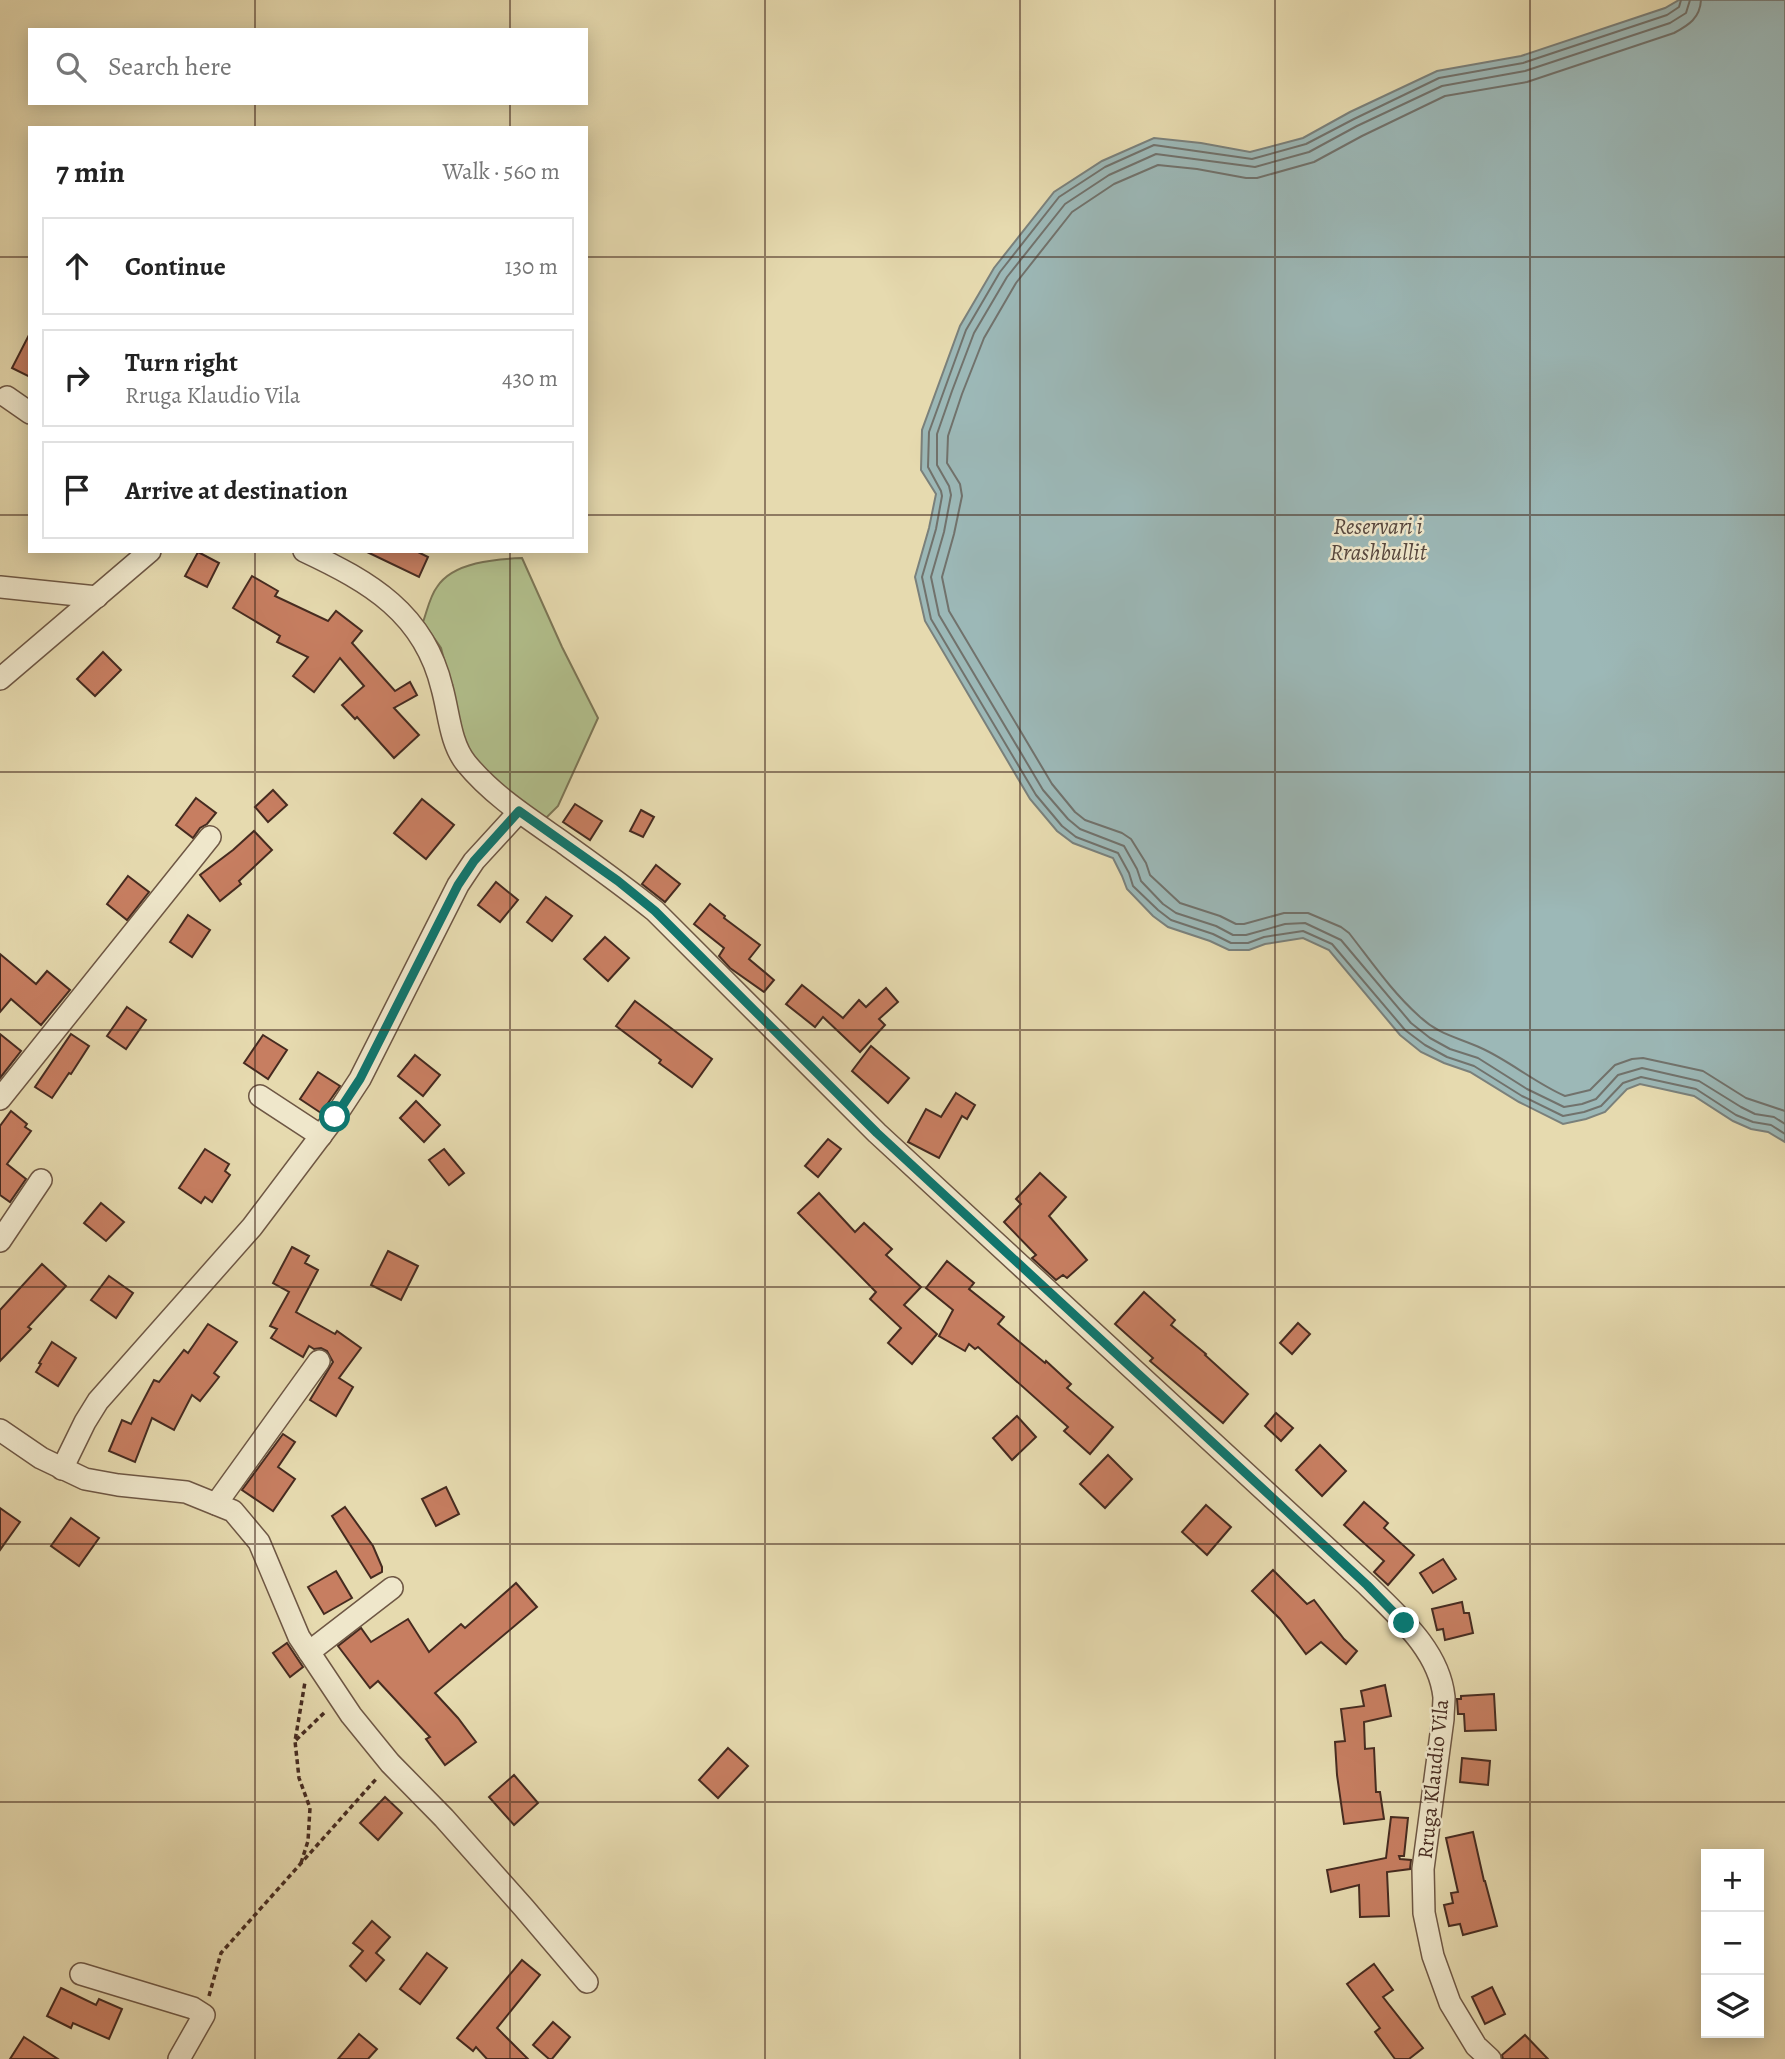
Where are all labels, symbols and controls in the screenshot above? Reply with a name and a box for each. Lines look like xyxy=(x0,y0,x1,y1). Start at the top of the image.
search box xyxy=(28,28,588,105)
icon: search xyxy=(52,48,90,86)
text: Search here xyxy=(108,49,232,84)
text: 7 min xyxy=(56,152,125,192)
text: Walk · 560 m xyxy=(443,156,560,187)
icon: ahead xyxy=(58,247,96,285)
text: Continue xyxy=(125,249,226,284)
text: 130 m xyxy=(505,251,558,282)
text: Turn right xyxy=(125,345,238,380)
icon: right xyxy=(58,359,96,397)
text: 430 m xyxy=(502,363,558,394)
text: Rruga Klaudio Vila xyxy=(125,380,301,411)
icon: arrive xyxy=(58,471,96,509)
text: Arrive at destination xyxy=(125,473,348,508)
water label: Reservari i Rrashbullit xyxy=(1330,511,1428,568)
route start xyxy=(319,1101,350,1132)
route end xyxy=(1388,1607,1419,1638)
street label: Rruga Klaudio Vila xyxy=(1411,1698,1455,1860)
map controls xyxy=(1701,1849,1764,2038)
button: + xyxy=(1701,1849,1764,1912)
button: − xyxy=(1701,1912,1764,1975)
button: layers xyxy=(1701,1975,1764,2038)

